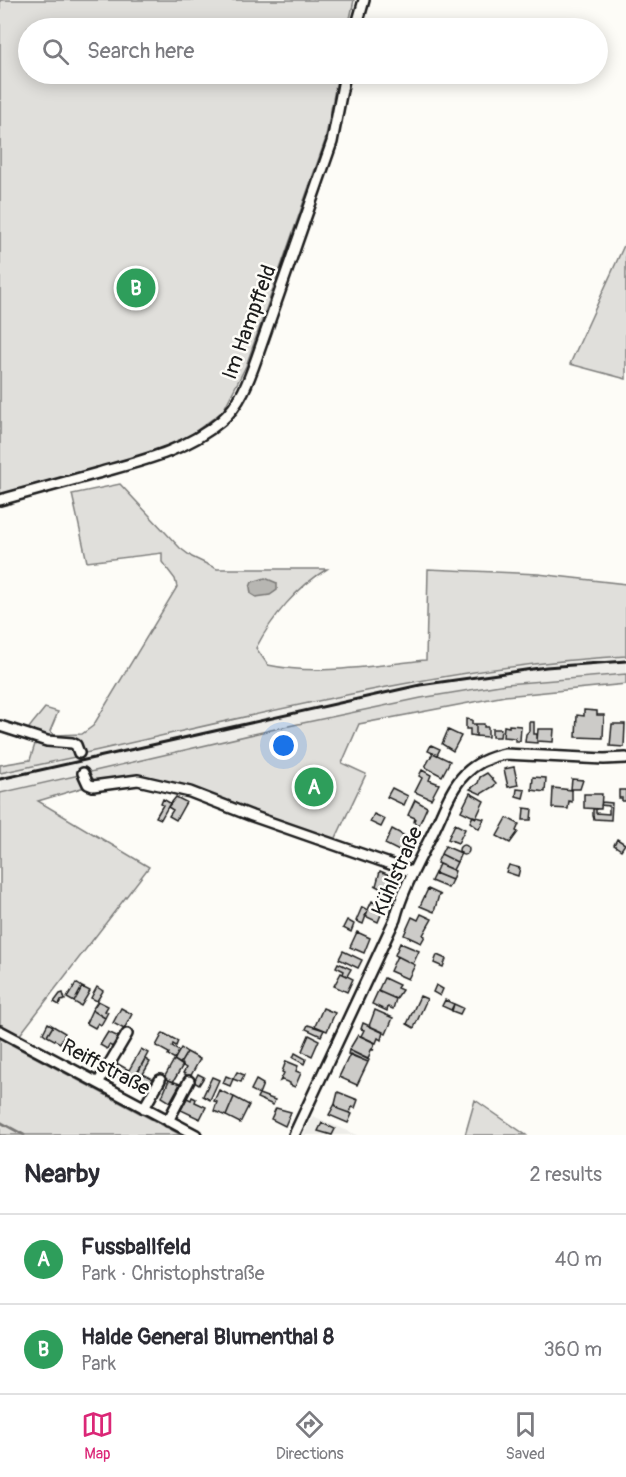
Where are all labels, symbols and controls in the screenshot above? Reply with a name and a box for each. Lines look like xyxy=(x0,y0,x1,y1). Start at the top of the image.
search box xyxy=(18,18,608,84)
icon: search xyxy=(39,35,72,68)
text: Search here xyxy=(87,37,194,65)
street label: Im Hampffeld xyxy=(216,261,283,383)
pin: B xyxy=(116,266,156,310)
your location xyxy=(269,731,298,760)
pin: A xyxy=(294,764,334,810)
street label: Kühlstraße xyxy=(366,822,429,920)
street label: Reiffstraße xyxy=(57,1033,155,1102)
text: Nearby xyxy=(24,1158,100,1190)
text: 2 results xyxy=(530,1162,602,1187)
text: Fussballfeld xyxy=(81,1233,191,1261)
text: A xyxy=(37,1247,50,1272)
text: 40 m xyxy=(555,1247,602,1272)
text: Park · Christophstraße xyxy=(81,1261,265,1286)
text: Halde General Blumenthal 8 xyxy=(81,1323,334,1351)
text: B xyxy=(38,1337,49,1362)
text: 360 m xyxy=(543,1337,602,1362)
text: Park xyxy=(81,1351,116,1376)
tab: Map xyxy=(81,1408,114,1464)
tab: Directions xyxy=(276,1408,344,1464)
tab: Saved xyxy=(505,1408,545,1464)

